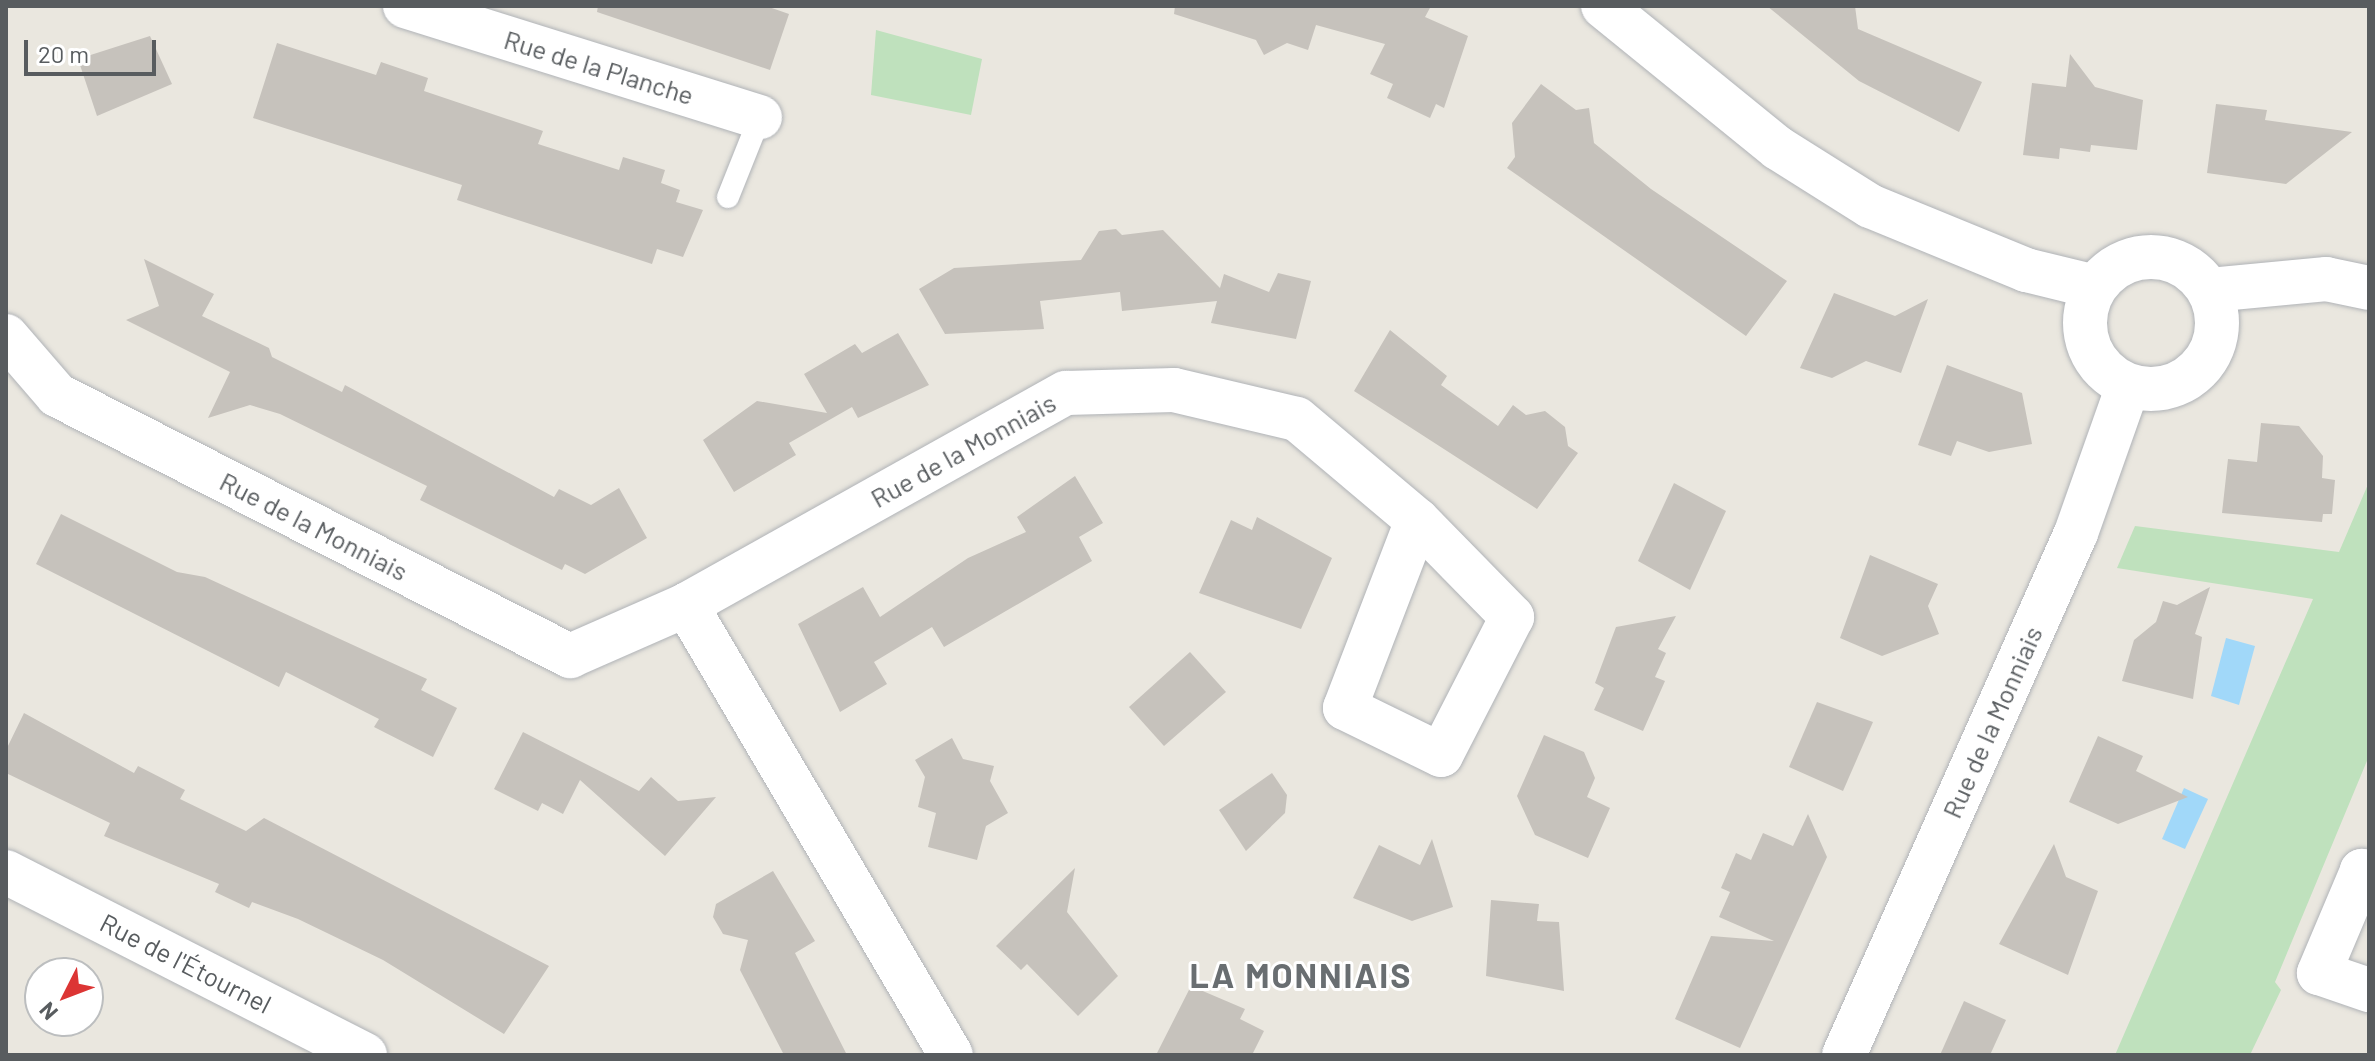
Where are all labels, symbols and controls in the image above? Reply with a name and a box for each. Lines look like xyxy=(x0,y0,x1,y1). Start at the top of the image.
street label: Rue de la Planche xyxy=(501,23,697,111)
scale bar xyxy=(28,24,160,74)
text: 20 m xyxy=(38,39,89,68)
street label: Rue de la Monniais xyxy=(865,386,1061,514)
street label: Rue de la Monniais xyxy=(215,465,413,587)
street label: Rue de la Monniais xyxy=(1936,621,2048,823)
street label: Rue de l'Étournel xyxy=(95,907,277,1019)
district label: LA MONNIAIS xyxy=(1189,955,1413,995)
north arrow xyxy=(24,957,104,1037)
text: N xyxy=(33,998,62,1026)

